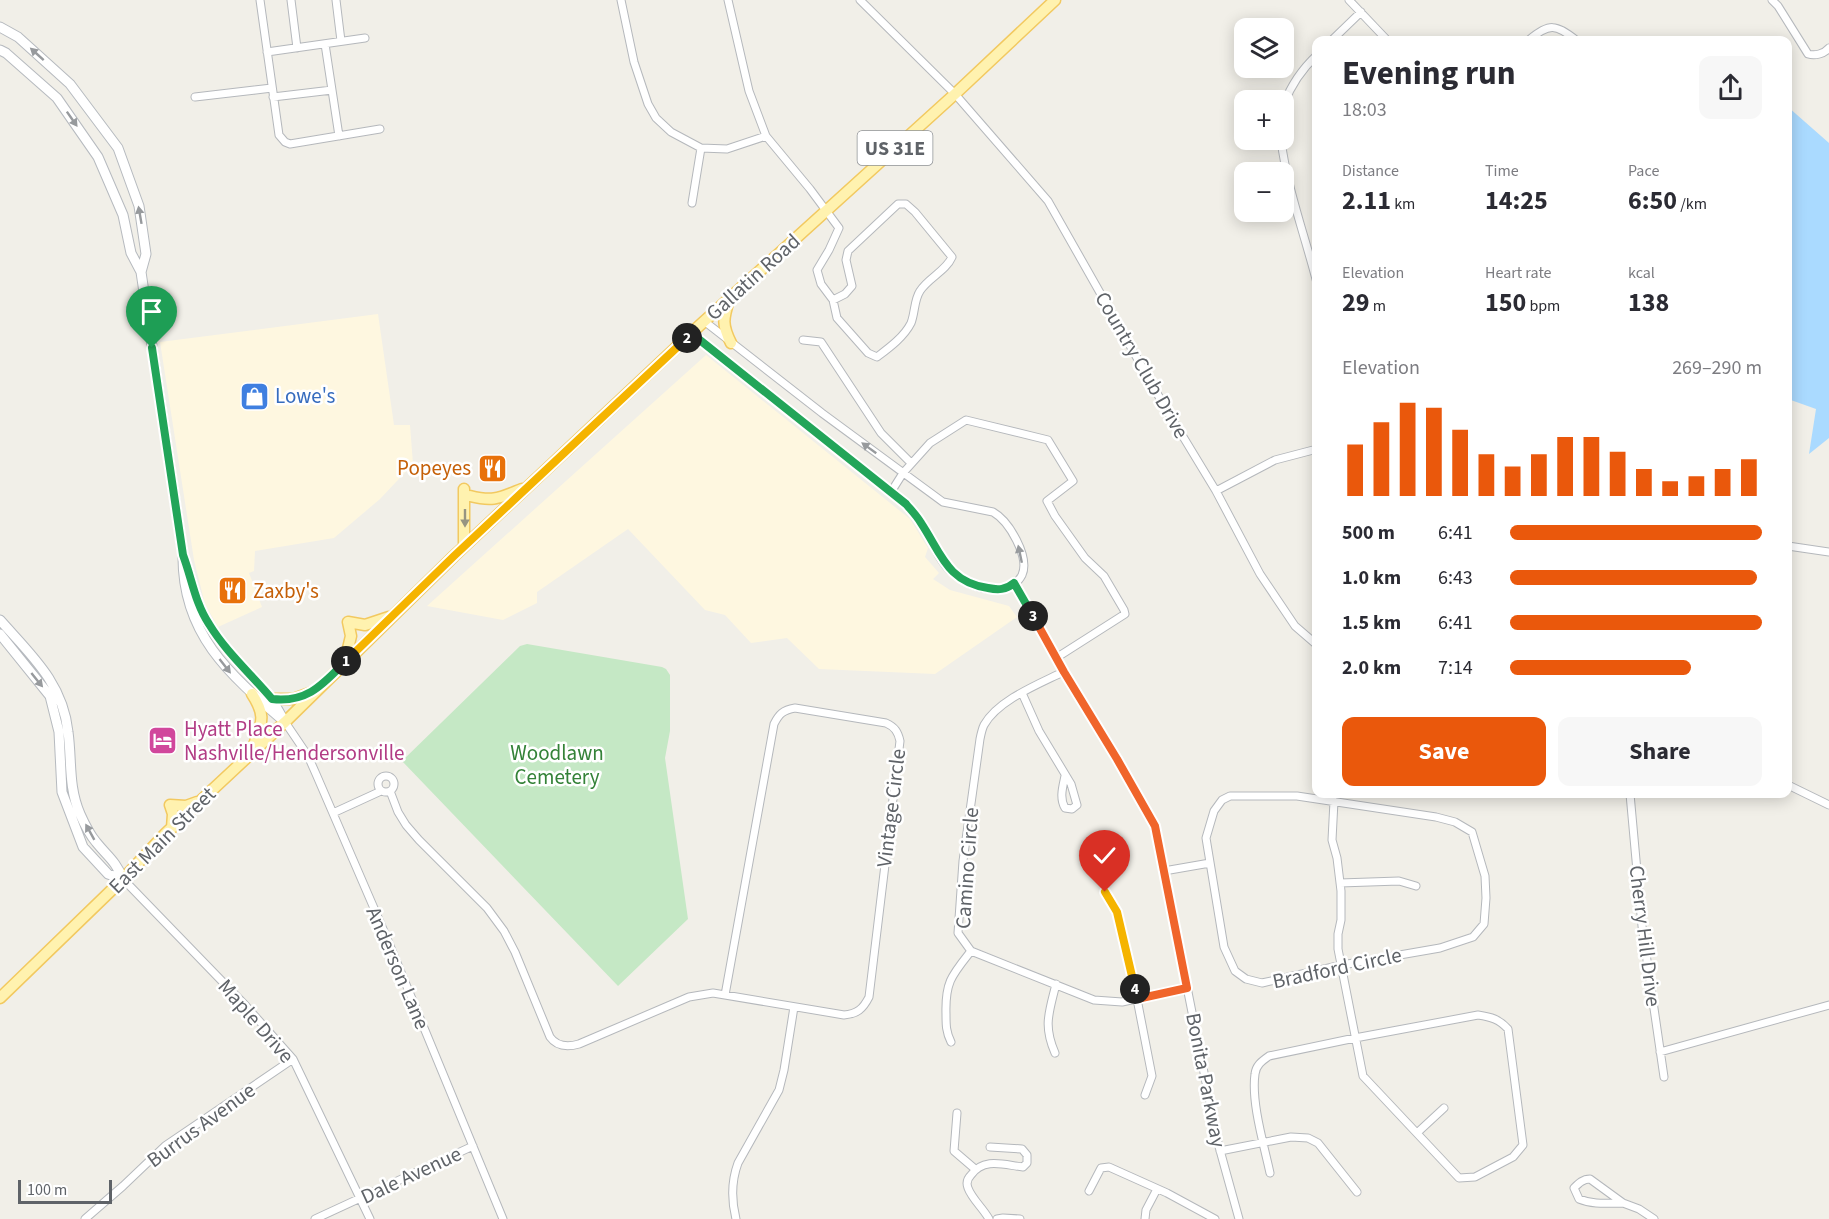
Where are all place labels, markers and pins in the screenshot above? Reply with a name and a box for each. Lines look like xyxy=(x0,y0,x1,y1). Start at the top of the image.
pin xyxy=(126,286,177,348)
pin: 2 xyxy=(672,323,702,353)
shop icon: Lowe's xyxy=(238,380,270,412)
place label: Lowe's xyxy=(275,381,336,411)
restaurant icon: Popeyes xyxy=(476,452,508,484)
place label: Popeyes xyxy=(397,453,471,483)
restaurant icon: Zaxby's xyxy=(216,575,248,607)
place label: Zaxby's xyxy=(253,576,319,606)
pin: 3 xyxy=(1018,601,1048,631)
pin: 1 xyxy=(331,646,361,676)
place label: Hyatt Place Nashville/Hendersonville xyxy=(184,714,405,768)
hotel icon: Hyatt Place Nashville/Hendersonville xyxy=(147,725,179,757)
pin xyxy=(1079,830,1130,892)
pin: 4 xyxy=(1120,974,1150,1004)

